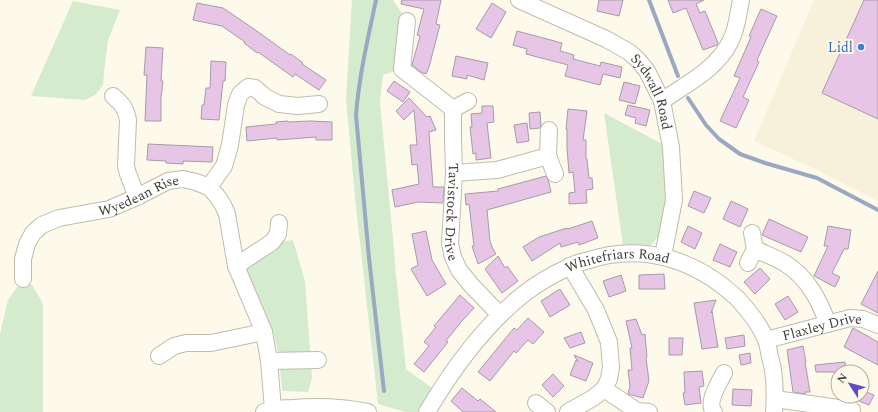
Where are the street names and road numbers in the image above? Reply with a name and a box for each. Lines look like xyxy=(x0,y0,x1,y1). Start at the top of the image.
street label: Sydwall Road xyxy=(626,48,677,132)
street label: Tavistock Drive xyxy=(439,163,464,265)
street label: Wyedean Rise xyxy=(97,170,180,222)
street label: Whitefriars Road xyxy=(561,243,672,278)
street label: Flaxley Drive xyxy=(780,308,863,346)

